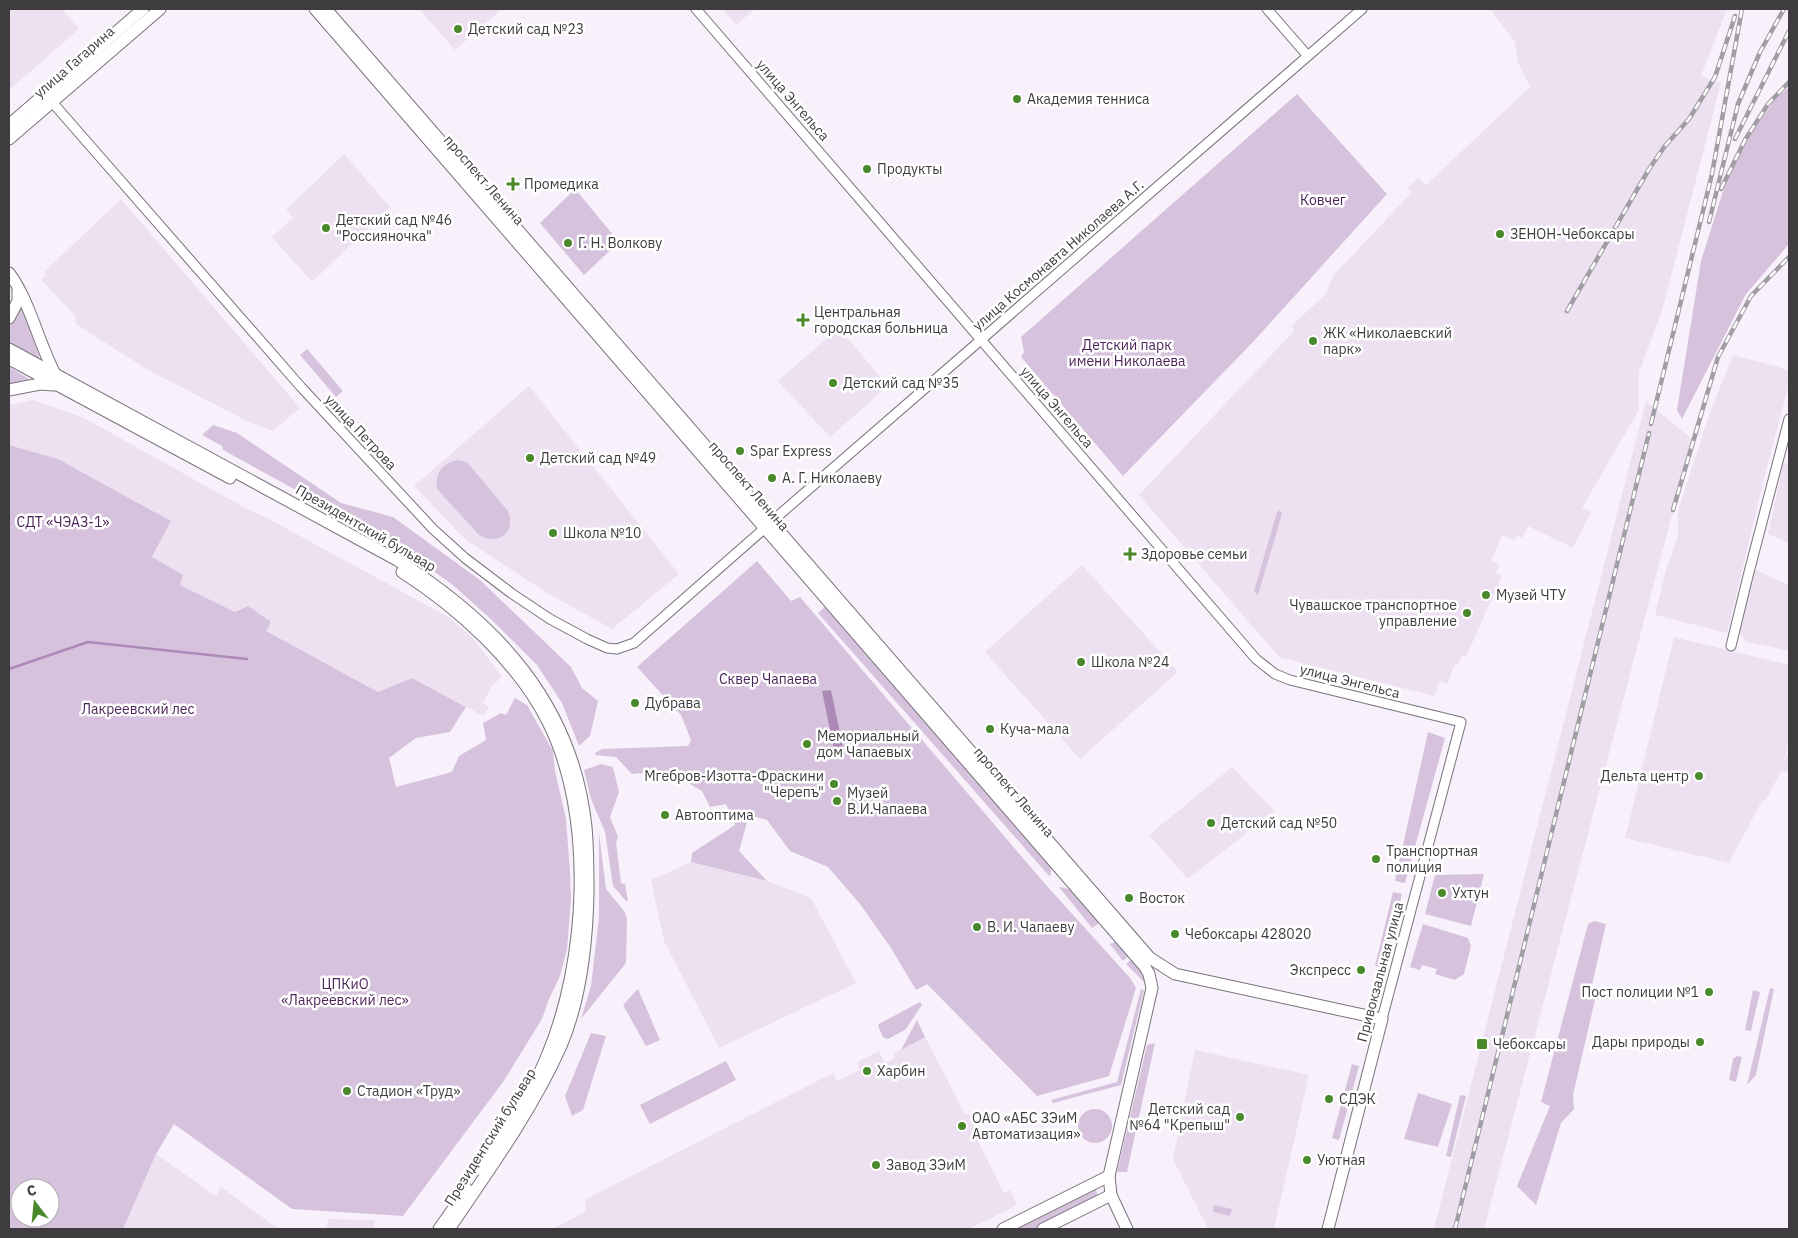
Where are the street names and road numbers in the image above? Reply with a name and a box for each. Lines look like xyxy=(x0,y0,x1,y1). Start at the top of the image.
street label: улица Гагарина xyxy=(30,22,118,102)
street label: улица Энгельса xyxy=(753,55,834,145)
street label: проспект Ленина xyxy=(440,131,528,229)
street label: улица Космонавта Николаева А.Г. xyxy=(969,176,1147,334)
street label: улица Энгельса xyxy=(1017,362,1098,452)
street label: улица Петрова xyxy=(321,390,401,474)
street label: проспект Ленина xyxy=(705,437,793,535)
street label: Президентский бульвар xyxy=(293,480,439,576)
street label: улица Энгельса xyxy=(1298,660,1402,702)
street label: проспект Ленина xyxy=(970,743,1058,841)
street label: Привокзальная улица xyxy=(1353,899,1408,1044)
street label: Президентский бульвар xyxy=(440,1065,540,1209)

